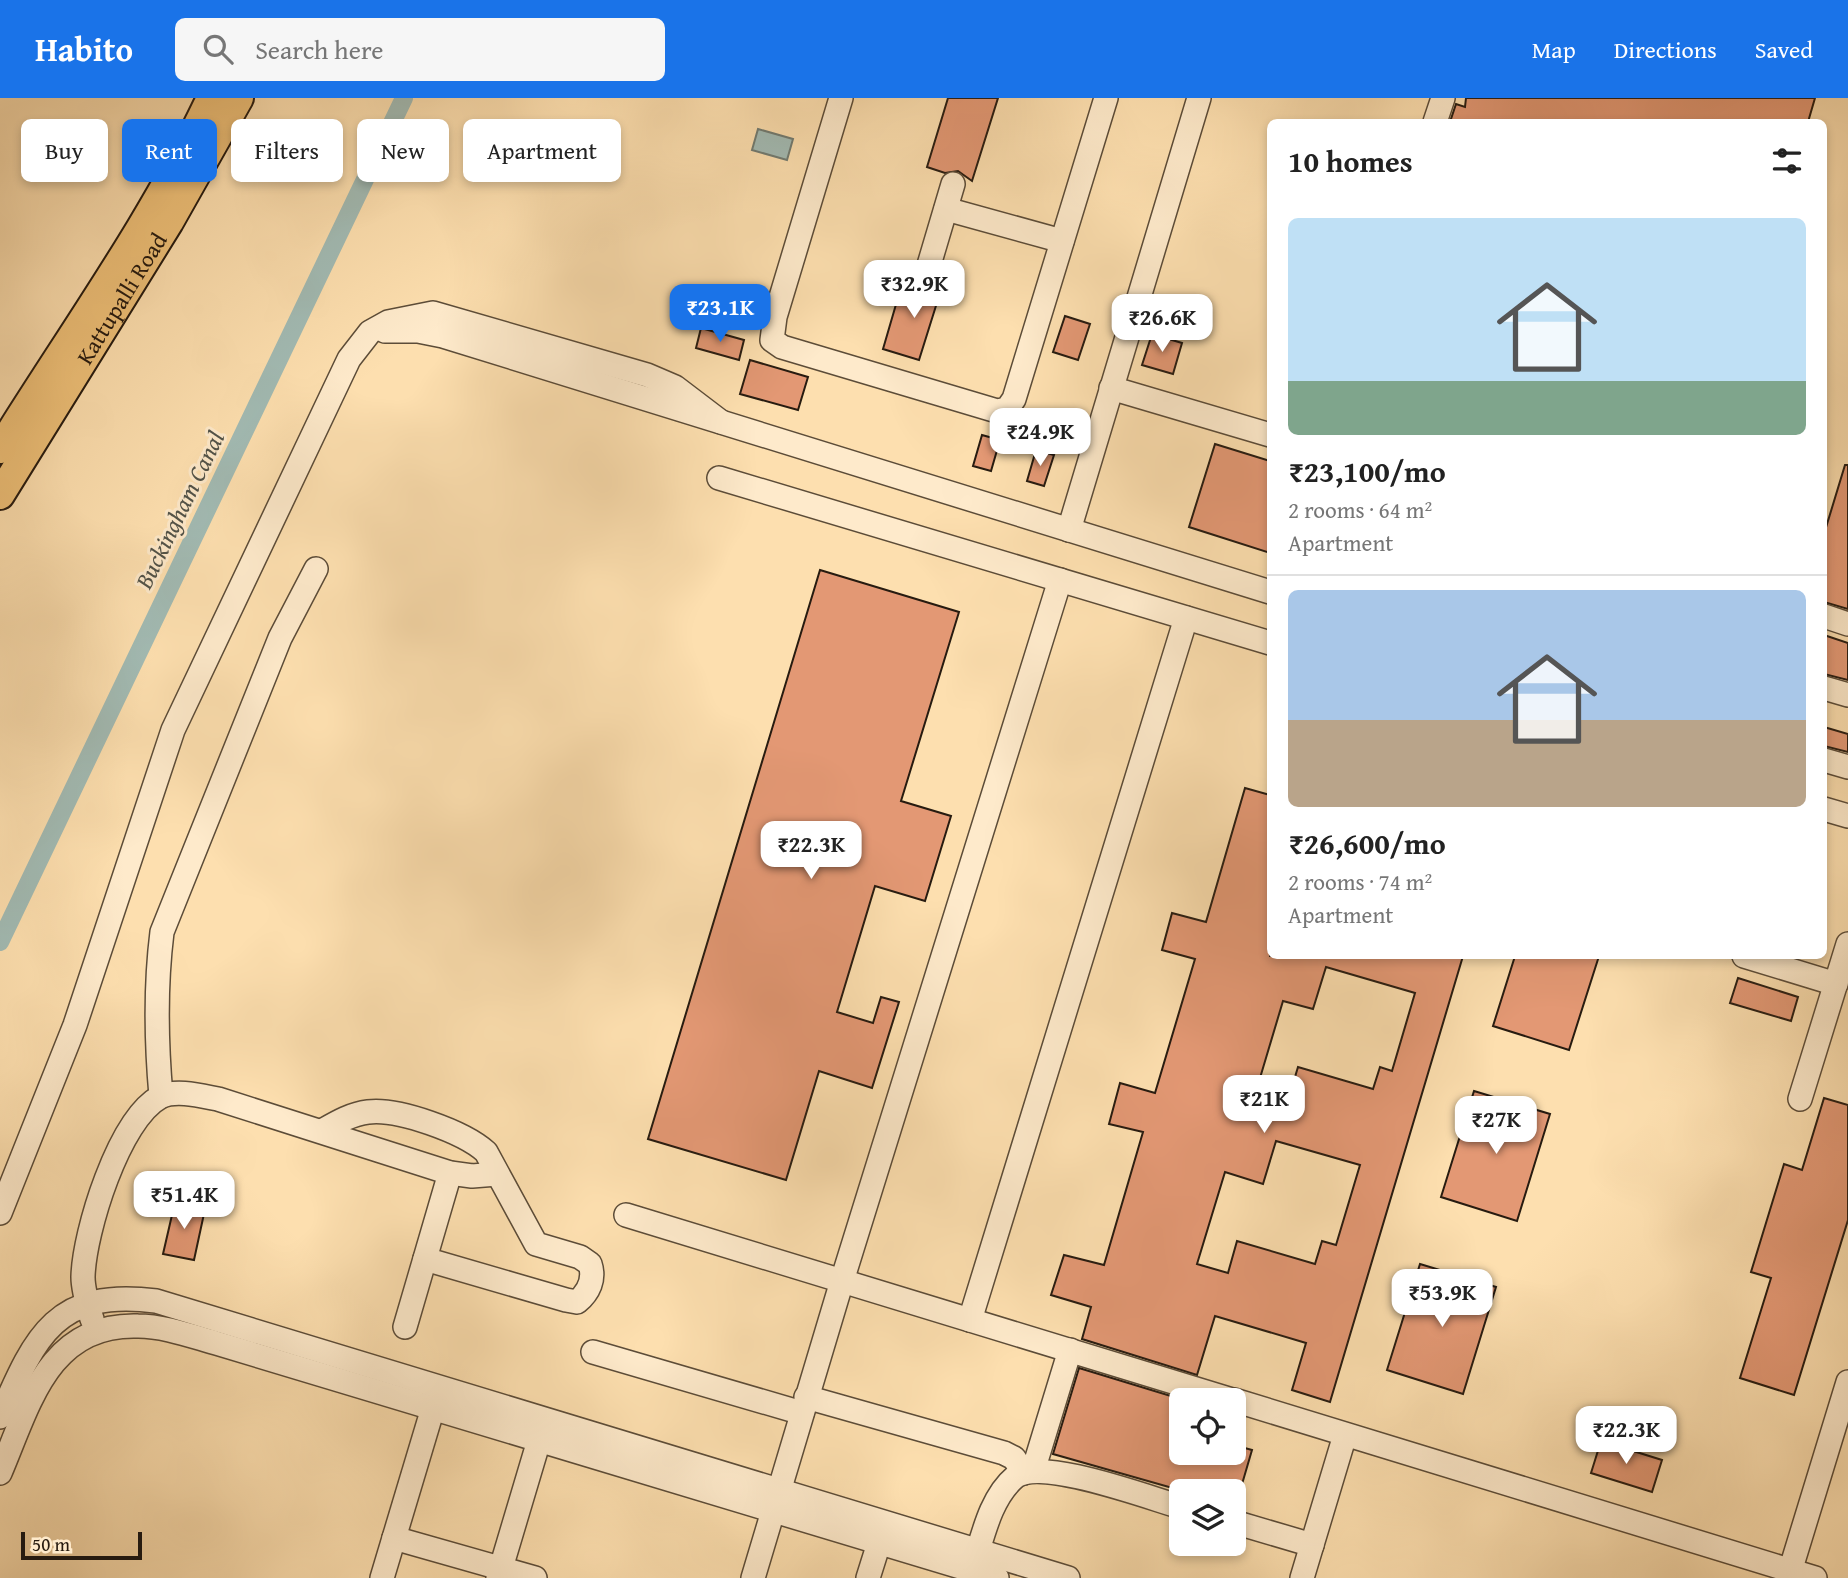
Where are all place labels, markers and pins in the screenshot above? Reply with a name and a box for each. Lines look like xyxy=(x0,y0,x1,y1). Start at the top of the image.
pin: ₹32.9K xyxy=(857,260,971,320)
pin: ₹23.1K xyxy=(663,285,777,344)
pin: ₹26.6K xyxy=(1105,294,1219,354)
pin: ₹24.9K xyxy=(983,408,1097,468)
pin: ₹22.3K xyxy=(754,822,868,881)
pin: ₹21K xyxy=(1223,1076,1305,1135)
pin: ₹27K xyxy=(1455,1096,1537,1156)
pin: ₹51.4K xyxy=(127,1172,241,1231)
pin: ₹53.9K xyxy=(1385,1270,1499,1329)
pin: ₹22.3K xyxy=(1569,1406,1683,1466)

